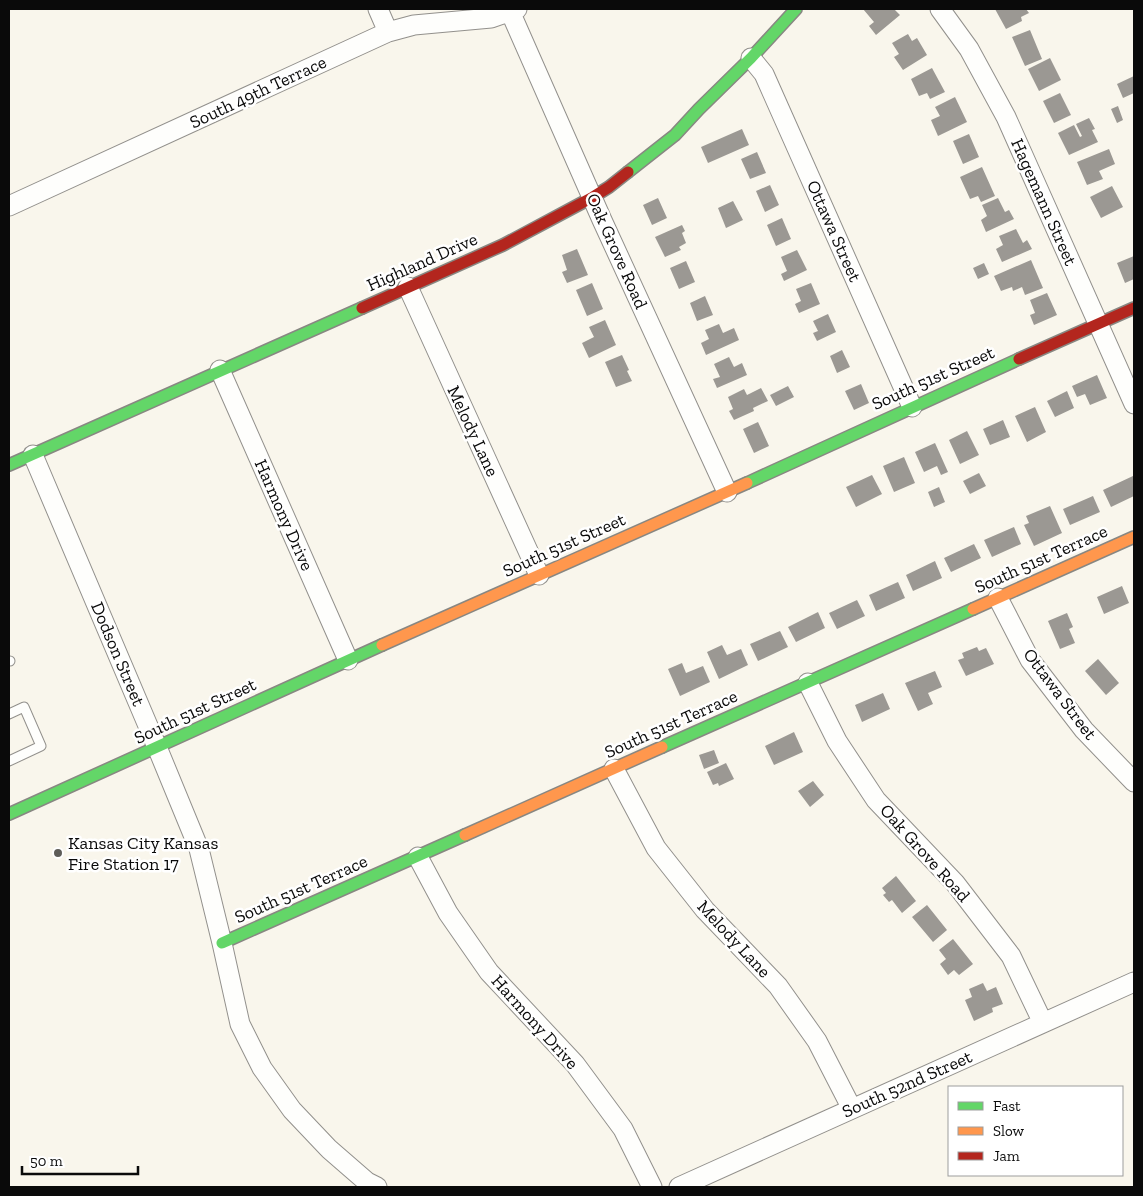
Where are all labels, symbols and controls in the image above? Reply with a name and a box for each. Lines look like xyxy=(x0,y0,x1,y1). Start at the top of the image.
street label: South 49th Terrace xyxy=(186,51,330,133)
street label: Hagemann Street xyxy=(1006,135,1082,269)
street label: Ottawa Street xyxy=(802,177,866,285)
street label: Oak Grove Road xyxy=(582,190,652,312)
street label: Highland Drive xyxy=(363,228,481,296)
street label: South 51st Street xyxy=(868,341,998,415)
street label: Melody Lane xyxy=(442,382,504,480)
street label: Harmony Drive xyxy=(250,456,318,574)
street label: South 51st Street xyxy=(499,508,629,582)
street label: South 51st Terrace xyxy=(971,520,1111,598)
street label: Dodson Street xyxy=(86,599,150,710)
street label: Ottawa Street xyxy=(1018,644,1102,744)
street label: South 51st Street xyxy=(131,673,260,749)
street label: South 51st Terrace xyxy=(601,685,741,763)
street label: Oak Grove Road xyxy=(875,799,975,907)
place label: Kansas City Kansas Fire Station 17 xyxy=(68,832,218,875)
marker: Kansas City Kansas Fire Station 17 xyxy=(52,847,64,859)
street label: South 51st Terrace xyxy=(231,850,371,928)
street label: Melody Lane xyxy=(693,896,775,982)
street label: Harmony Drive xyxy=(487,970,583,1074)
street label: South 52nd Street xyxy=(839,1045,976,1122)
legend xyxy=(948,1086,1123,1176)
text: Fast xyxy=(993,1097,1021,1115)
text: Slow xyxy=(993,1122,1025,1140)
scale bar xyxy=(22,1144,139,1176)
text: Jam xyxy=(993,1147,1020,1165)
text: 50 m xyxy=(30,1152,63,1170)

